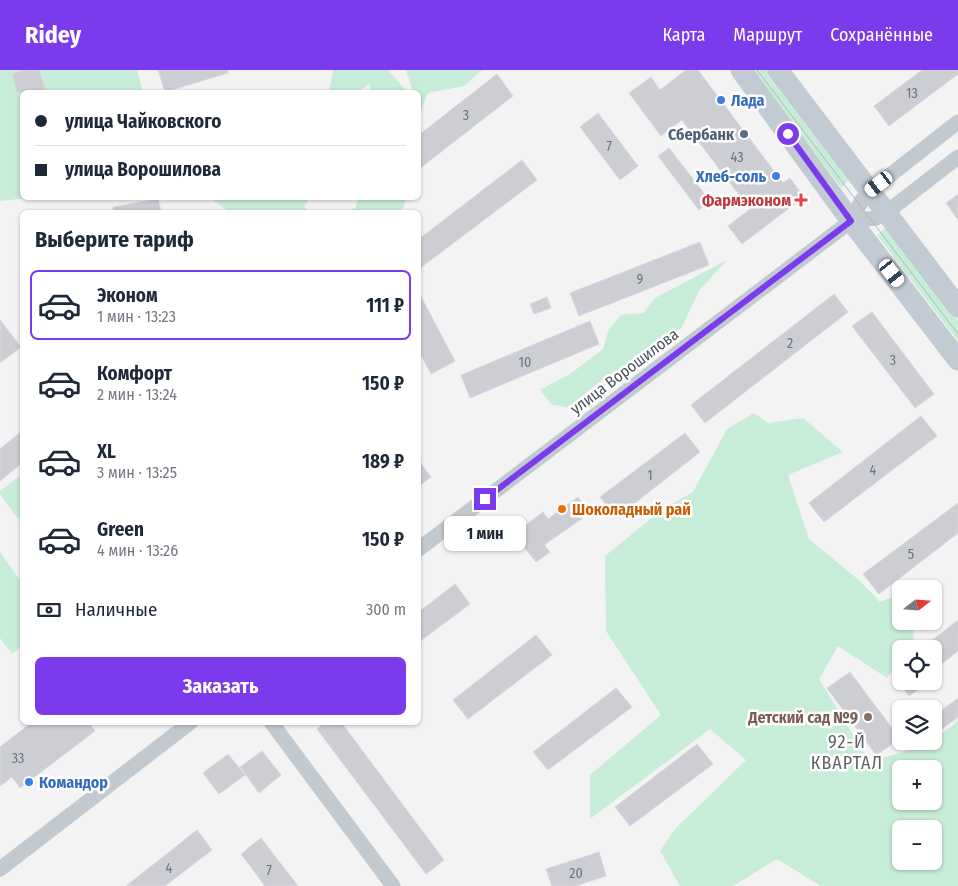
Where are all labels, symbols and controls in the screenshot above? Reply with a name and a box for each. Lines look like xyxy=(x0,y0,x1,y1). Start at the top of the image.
text: Ridey xyxy=(25,21,81,49)
text: Карта xyxy=(662,24,705,46)
text: Маршрут xyxy=(733,24,802,46)
text: Сохранённые xyxy=(830,24,933,46)
house number: 13 xyxy=(906,85,918,102)
place label: Лада xyxy=(731,91,765,110)
marker: Лада xyxy=(715,94,727,106)
house number: 3 xyxy=(463,107,469,124)
text: улица Чайковского xyxy=(65,110,221,133)
route start xyxy=(777,123,799,145)
place label: Сбербанк xyxy=(668,125,735,144)
marker: Сбербанк xyxy=(738,128,750,140)
house number: 7 xyxy=(606,138,612,155)
house number: 43 xyxy=(731,149,743,166)
text: улица Ворошилова xyxy=(65,158,221,181)
place label: Хлеб-соль xyxy=(695,167,766,186)
car xyxy=(862,169,895,199)
marker: Хлеб-соль xyxy=(770,170,782,182)
place label: Фармэконом xyxy=(702,191,791,210)
marker: Фармэконом xyxy=(795,194,807,206)
text: Выберите тариф xyxy=(35,226,194,253)
car xyxy=(876,257,907,289)
house number: 9 xyxy=(637,271,644,288)
icon: car xyxy=(37,283,82,328)
text: Эконом xyxy=(97,284,158,307)
text: 111 ₽ xyxy=(366,294,404,317)
text: 1 мин · 13:23 xyxy=(97,307,176,326)
street label: улица Ворошилова xyxy=(567,324,682,418)
house number: 2 xyxy=(787,335,793,352)
house number: 3 xyxy=(890,352,896,369)
house number: 10 xyxy=(519,354,531,371)
icon: car xyxy=(37,361,82,406)
text: Комфорт xyxy=(97,362,172,385)
text: 150 ₽ xyxy=(362,372,404,395)
text: 2 мин · 13:24 xyxy=(97,385,177,404)
icon: car xyxy=(37,439,82,484)
text: XL xyxy=(97,440,116,463)
text: 189 ₽ xyxy=(362,450,404,473)
house number: 4 xyxy=(870,462,877,479)
text: 3 мин · 13:25 xyxy=(97,463,177,482)
house number: 1 xyxy=(647,467,653,484)
route end xyxy=(474,488,496,510)
place label: Шоколадный рай xyxy=(572,500,691,519)
marker: Шоколадный рай xyxy=(556,503,568,515)
callout: 1 мин xyxy=(444,516,526,552)
icon: car xyxy=(37,517,82,562)
text: Green xyxy=(97,518,144,541)
text: 1 мин xyxy=(467,524,503,543)
text: 150 ₽ xyxy=(362,528,404,551)
text: 4 мин · 13:26 xyxy=(97,541,178,560)
house number: 5 xyxy=(908,546,914,563)
north arrow xyxy=(892,580,942,630)
map controls xyxy=(892,580,942,870)
icon: cash xyxy=(35,596,63,624)
text: Наличные xyxy=(75,598,157,621)
text: 300 m xyxy=(366,600,406,619)
button: locate xyxy=(892,640,942,690)
button: Заказать xyxy=(35,657,406,715)
button: layers xyxy=(892,700,942,750)
place label: Детский сад №9 xyxy=(747,708,858,727)
marker: Детский сад №9 xyxy=(862,711,874,723)
district label: 92-Й КВАРТАЛ xyxy=(811,731,883,774)
house number: 33 xyxy=(12,750,24,767)
button: + xyxy=(892,760,942,810)
place label: Командор xyxy=(39,773,108,792)
marker: Командор xyxy=(23,776,35,788)
button: − xyxy=(892,820,942,870)
house number: 4 xyxy=(166,860,173,877)
house number: 7 xyxy=(266,862,272,879)
house number: 20 xyxy=(569,865,583,882)

